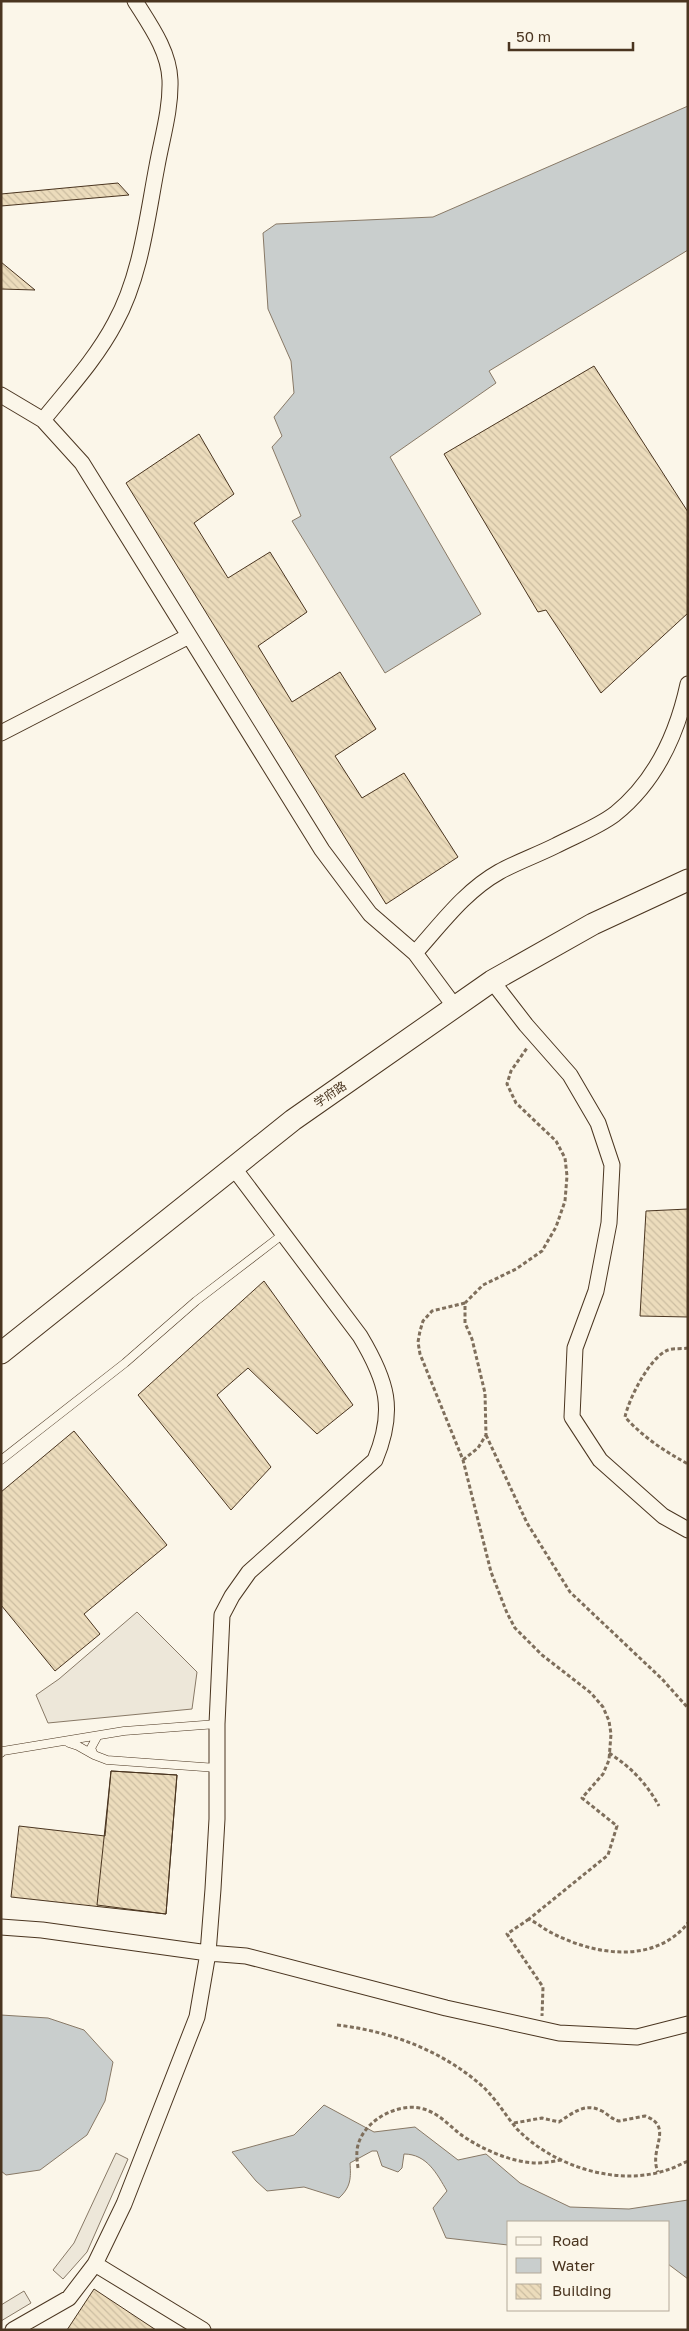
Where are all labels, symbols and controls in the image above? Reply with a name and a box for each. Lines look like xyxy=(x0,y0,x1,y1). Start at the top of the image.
scale bar xyxy=(509,20,633,52)
text: 50 m xyxy=(516,27,551,45)
street label: 学府路 xyxy=(311,1078,349,1110)
legend xyxy=(507,2221,669,2311)
text: Road xyxy=(552,2231,589,2249)
text: Water xyxy=(552,2256,595,2274)
text: Building xyxy=(552,2281,612,2299)

